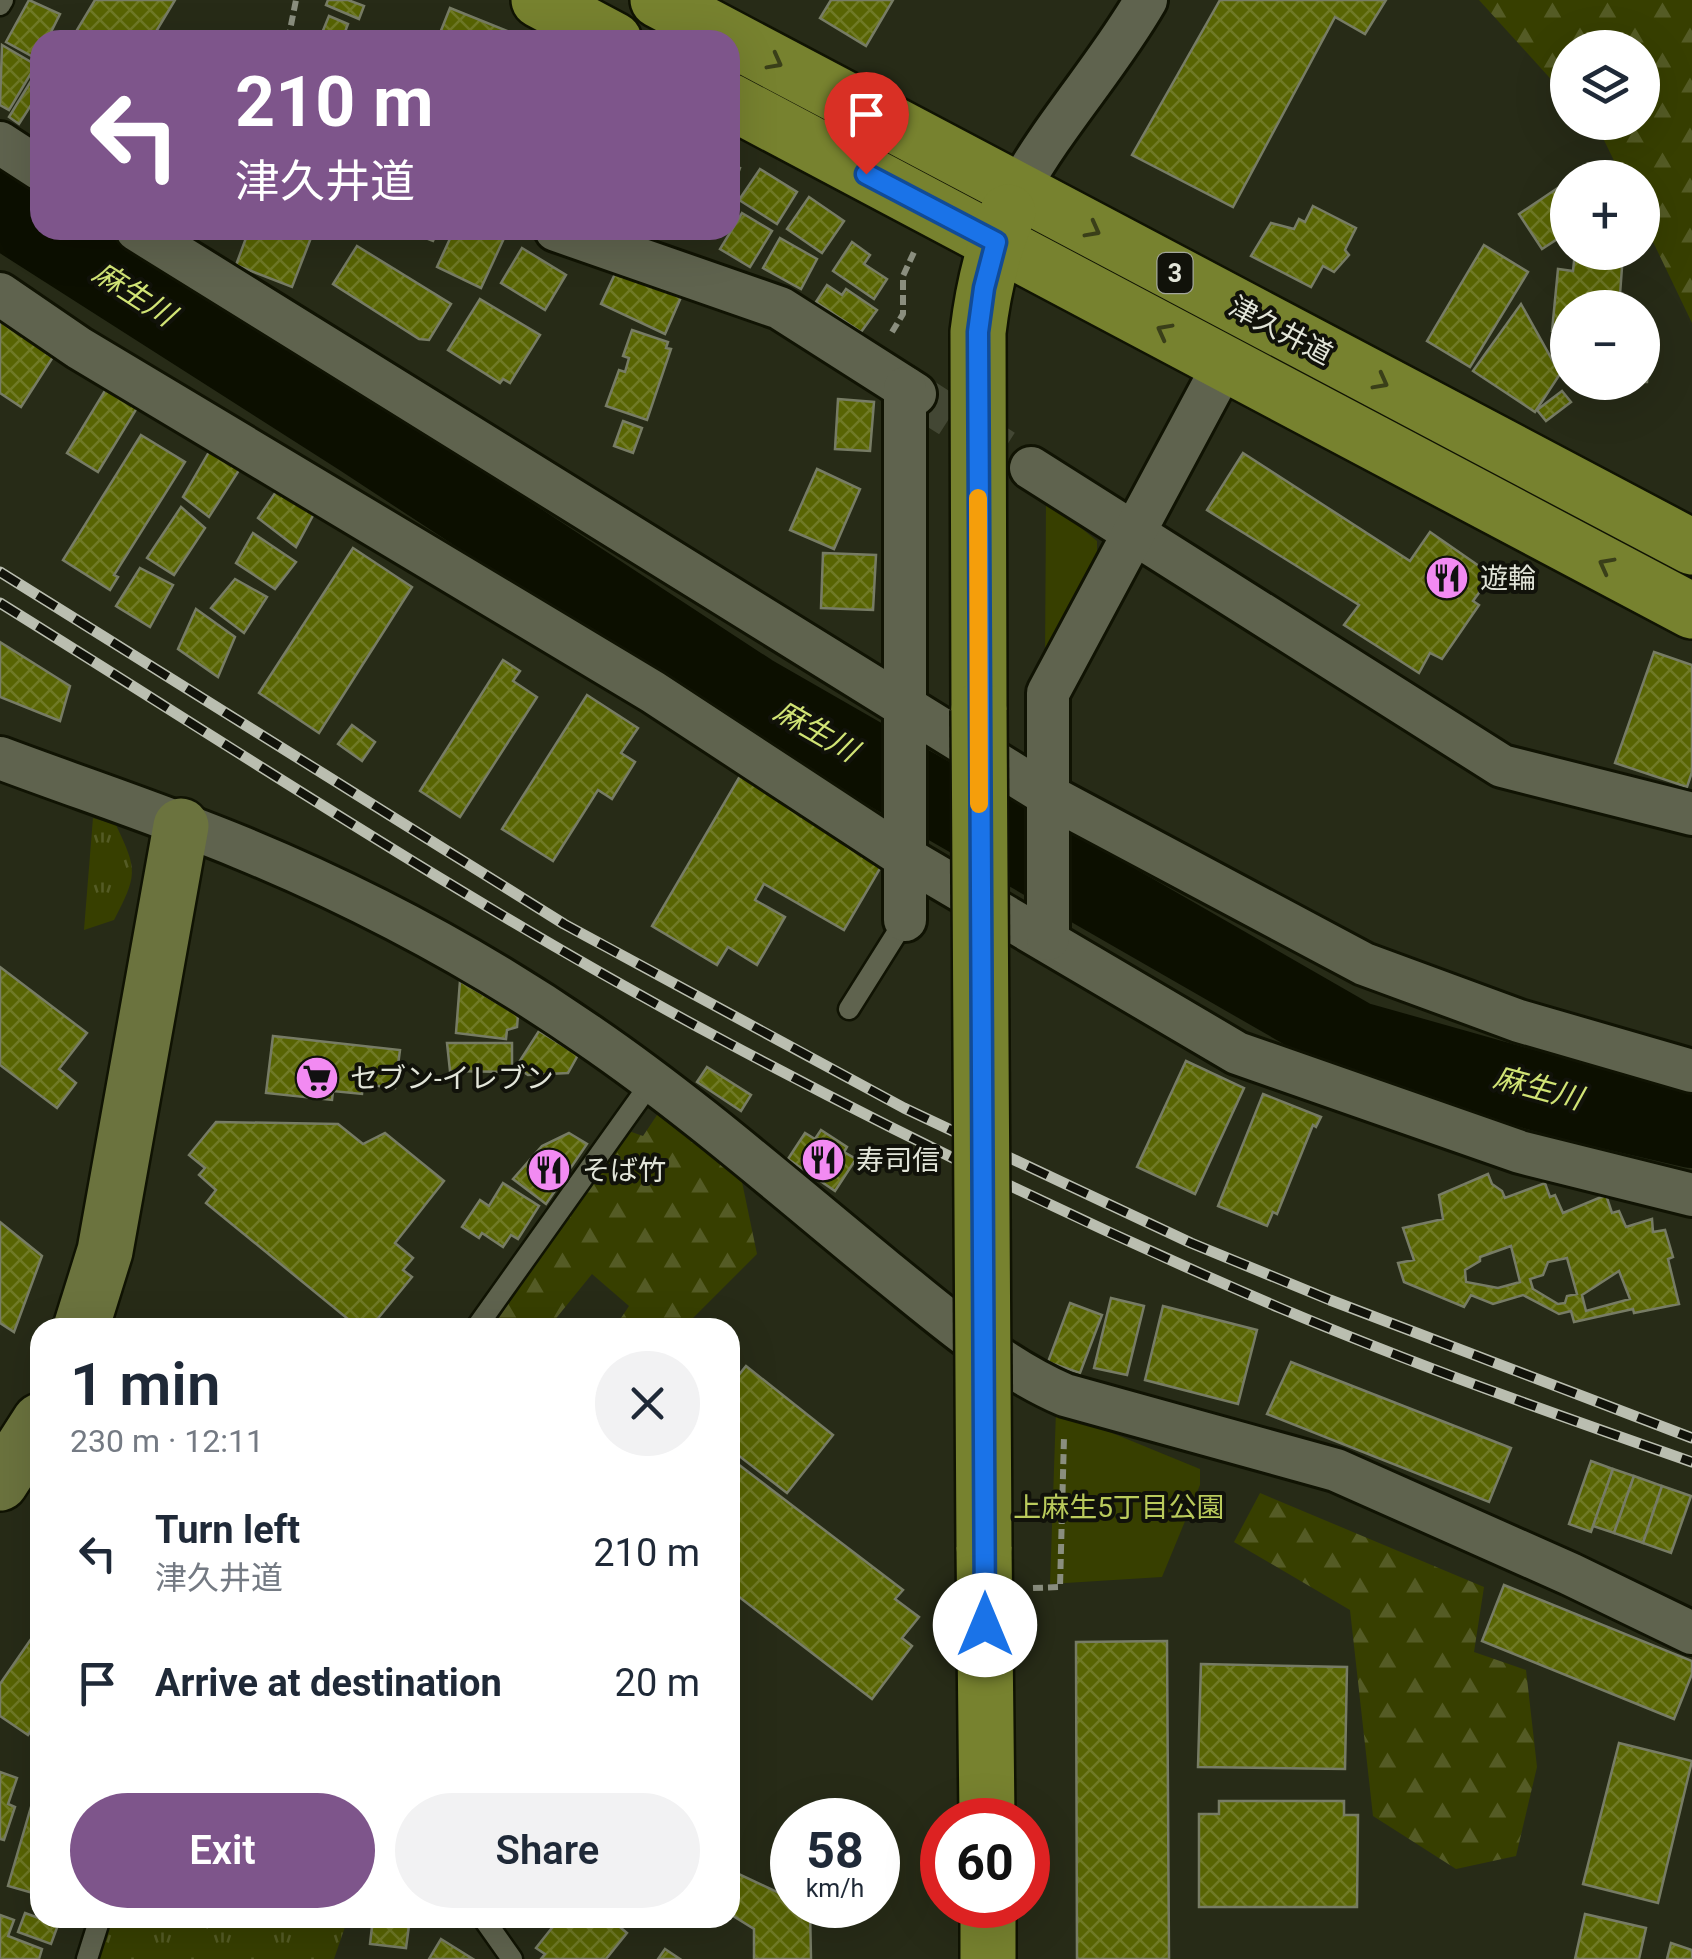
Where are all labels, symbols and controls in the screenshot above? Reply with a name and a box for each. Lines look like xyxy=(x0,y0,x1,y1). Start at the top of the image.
map controls xyxy=(1550,30,1660,400)
button: layers xyxy=(1550,30,1660,140)
one-way arrow xyxy=(764,50,782,69)
text: 210 m xyxy=(235,61,434,143)
icon: left xyxy=(70,70,200,200)
pin xyxy=(824,72,909,175)
icon: arrive xyxy=(839,87,894,142)
text: 津久井道 xyxy=(235,155,415,208)
button: + xyxy=(1550,160,1660,270)
one-way arrow xyxy=(1083,218,1101,237)
road number: 3 xyxy=(1158,253,1192,293)
water label: 麻生川 xyxy=(87,254,184,334)
street label: 津久井道 xyxy=(1224,290,1338,371)
button: − xyxy=(1550,290,1660,400)
one-way arrow xyxy=(1157,324,1175,343)
one-way arrow xyxy=(1370,370,1388,389)
restaurant icon: 遊輪 xyxy=(1424,555,1470,601)
one-way arrow xyxy=(1598,558,1616,578)
place label: 遊輪 xyxy=(1480,562,1536,595)
water label: 麻生川 xyxy=(769,693,867,770)
supermarket icon: セブン-イレブン xyxy=(294,1055,340,1101)
water label: 麻生川 xyxy=(1490,1059,1589,1117)
place label: セブン-イレブン xyxy=(350,1062,554,1095)
restaurant icon: 寿司信 xyxy=(800,1137,846,1183)
place label: 寿司信 xyxy=(856,1144,940,1177)
restaurant icon: そば竹 xyxy=(526,1147,572,1193)
place label: そば竹 xyxy=(582,1154,666,1187)
text: 1 min xyxy=(70,1349,220,1420)
button: close xyxy=(595,1351,700,1456)
text: 230 m · 12:11 xyxy=(70,1422,264,1460)
park label: 上麻生5丁目公園 xyxy=(1013,1491,1225,1524)
text: Turn left xyxy=(155,1508,300,1552)
icon: left xyxy=(70,1526,125,1581)
text: 210 m xyxy=(593,1531,700,1575)
text: 津久井道 xyxy=(155,1559,283,1597)
position arrow xyxy=(933,1573,1037,1677)
icon: arrive xyxy=(70,1656,125,1711)
text: Arrive at destination xyxy=(155,1661,502,1705)
text: 20 m xyxy=(615,1661,700,1705)
button: Exit xyxy=(70,1793,375,1908)
button: Share xyxy=(395,1793,700,1908)
speed limit sign: 60 xyxy=(920,1798,1050,1928)
text: 58 xyxy=(806,1822,864,1880)
text: km/h xyxy=(806,1874,864,1903)

